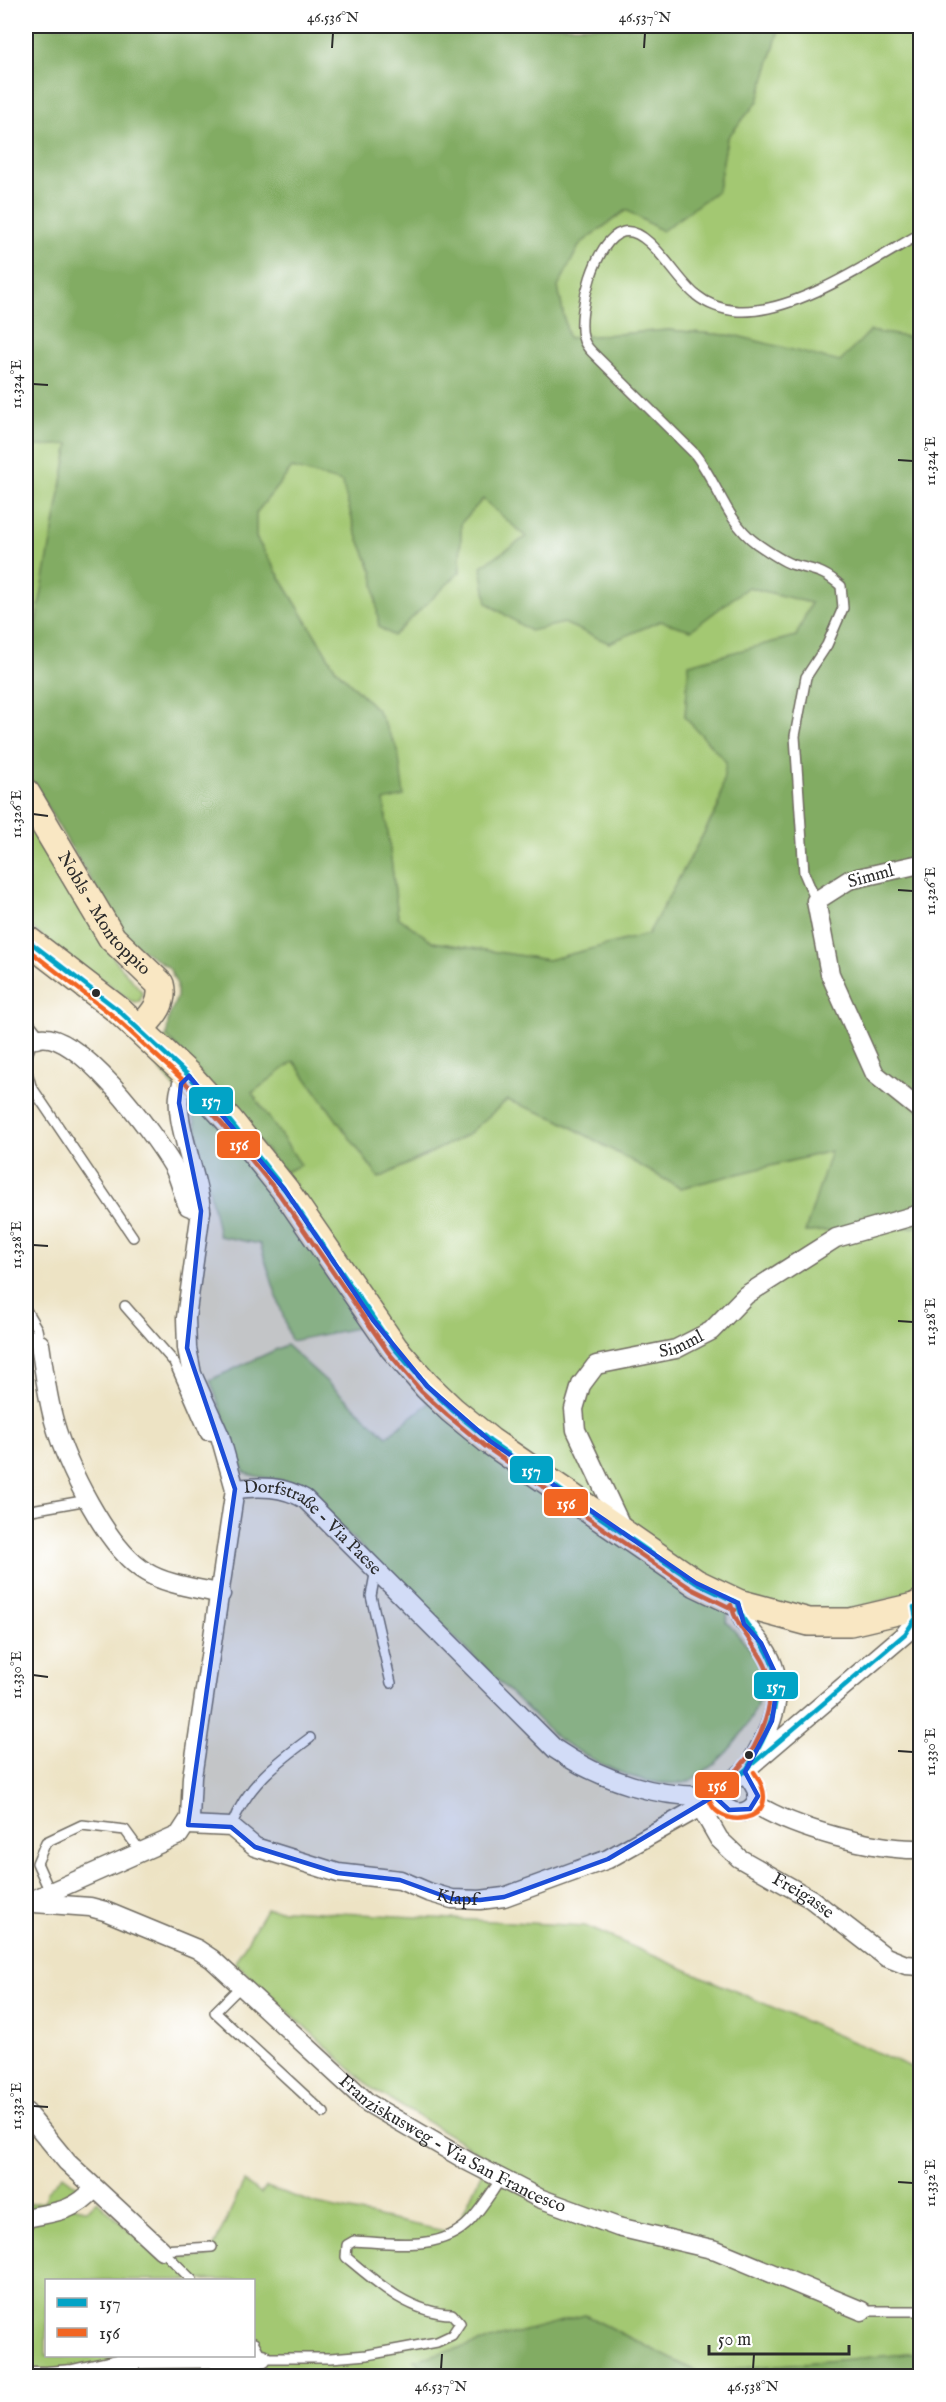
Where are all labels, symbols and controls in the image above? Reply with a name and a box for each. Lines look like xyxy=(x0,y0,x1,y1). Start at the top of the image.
text: 46.536°N xyxy=(307,8,359,27)
text: 46.537°N xyxy=(619,8,671,27)
text: 11.324°E xyxy=(7,359,26,409)
text: 11.324°E xyxy=(921,436,940,486)
text: 11.326°E xyxy=(7,790,26,838)
street label: Nobls - Montoppio xyxy=(52,848,156,981)
street label: Simml xyxy=(845,860,897,894)
text: 11.326°E xyxy=(921,867,940,915)
unlabelled marker xyxy=(90,987,102,999)
line badge: 157 xyxy=(188,1086,234,1115)
text: 157 xyxy=(201,1092,221,1112)
line badge: 156 xyxy=(216,1130,261,1159)
text: 156 xyxy=(230,1136,249,1156)
text: 11.328°E xyxy=(7,1221,26,1269)
text: 11.328°E xyxy=(921,1298,940,1346)
street label: Simml xyxy=(657,1325,708,1364)
line badge: 157 xyxy=(509,1455,554,1484)
text: 157 xyxy=(521,1462,541,1482)
street label: Dorfstraße - Via Paese xyxy=(243,1476,386,1580)
line badge: 156 xyxy=(543,1488,589,1517)
text: 156 xyxy=(557,1495,576,1515)
text: 11.330°E xyxy=(7,1651,26,1699)
line badge: 157 xyxy=(753,1671,799,1700)
text: 157 xyxy=(766,1678,786,1698)
text: 11.330°E xyxy=(921,1728,940,1776)
unlabelled marker xyxy=(743,1749,755,1761)
line badge: 156 xyxy=(694,1771,740,1799)
text: 156 xyxy=(708,1777,727,1797)
street label: Freigasse xyxy=(768,1868,839,1924)
street label: Klapf xyxy=(433,1883,482,1912)
street label: Franziskusweg - Via San Francesco xyxy=(333,2070,569,2218)
text: 11.332°E xyxy=(7,2082,26,2130)
text: 11.332°E xyxy=(921,2159,940,2207)
legend xyxy=(45,2279,255,2357)
text: 157 xyxy=(99,2293,121,2316)
scale bar xyxy=(709,2318,848,2356)
text: 156 xyxy=(99,2323,120,2346)
text: 50 m xyxy=(718,2329,751,2352)
text: 46.537°N xyxy=(415,2377,467,2396)
text: 46.538°N xyxy=(727,2377,779,2396)

